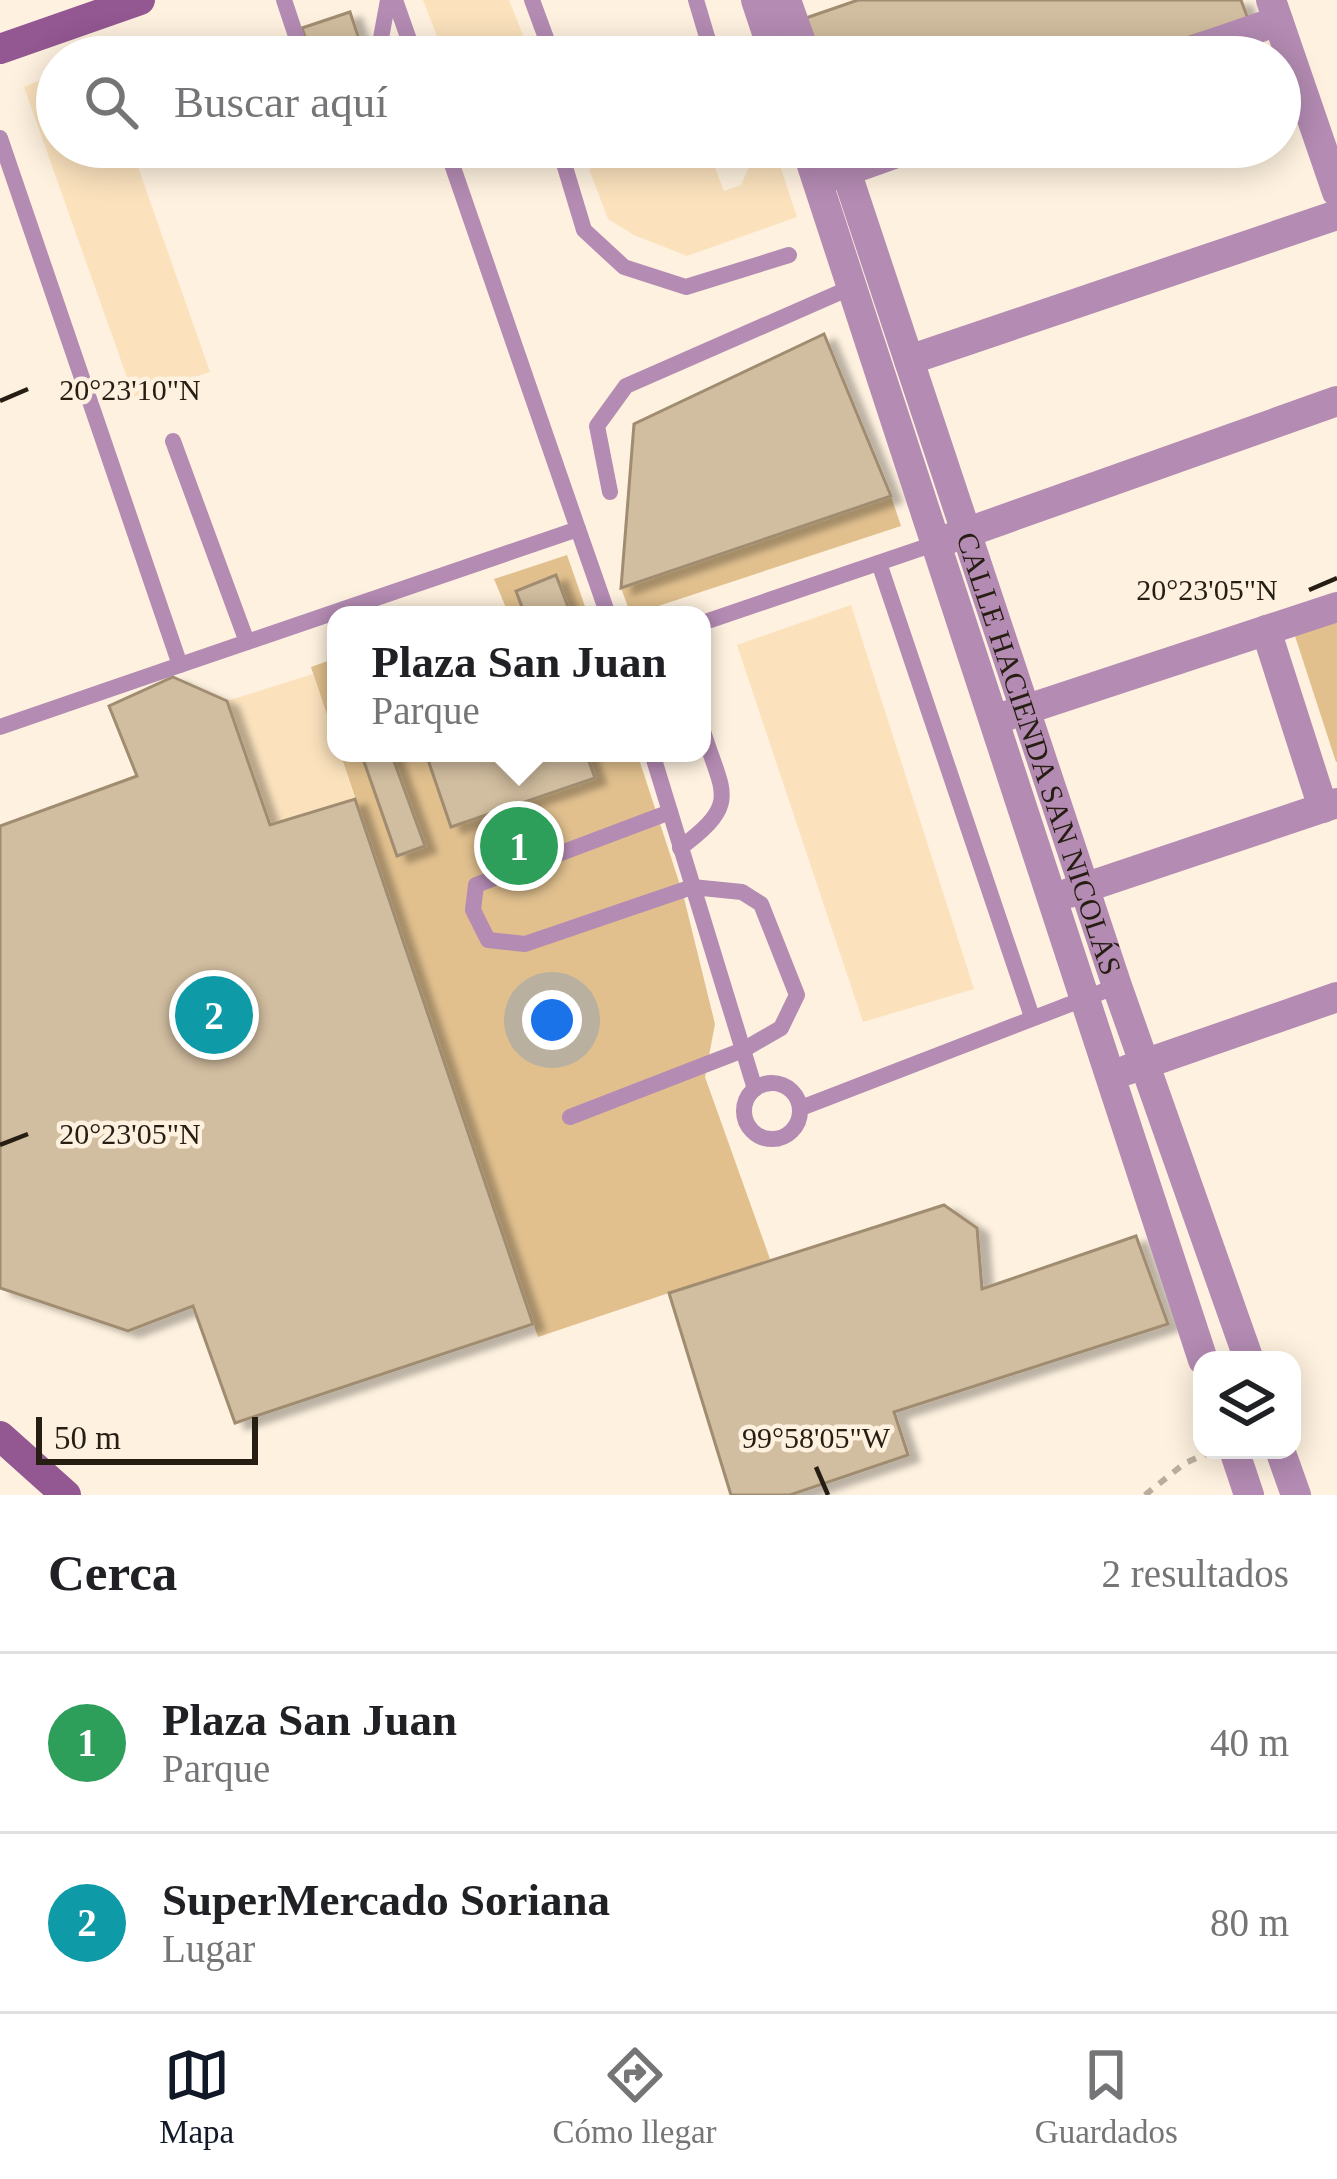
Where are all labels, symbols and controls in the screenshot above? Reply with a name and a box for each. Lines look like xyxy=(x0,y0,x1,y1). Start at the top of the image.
search box xyxy=(36,36,1301,168)
icon: search xyxy=(78,69,144,135)
text: Buscar aquí xyxy=(174,77,388,127)
text: 20°23'10"N xyxy=(59,373,201,406)
street label: CALLE HACIENDA SAN NICOLÁS xyxy=(951,528,1129,979)
text: 20°23'05"N xyxy=(1136,573,1278,606)
popup xyxy=(327,606,711,762)
text: Plaza San Juan xyxy=(371,637,667,687)
text: Parque xyxy=(371,689,480,732)
pin: 1 xyxy=(480,801,558,891)
pin: 2 xyxy=(175,970,253,1060)
your location xyxy=(522,990,582,1050)
text: 20°23'05"N xyxy=(59,1117,201,1150)
map controls xyxy=(1193,1351,1301,1459)
button: layers xyxy=(1193,1351,1301,1459)
scale bar xyxy=(36,1411,258,1464)
text: 50 m xyxy=(54,1420,121,1456)
text: 99°58'05"W xyxy=(742,1421,891,1454)
text: Cerca xyxy=(48,1545,177,1601)
text: 2 resultados xyxy=(1102,1552,1289,1595)
text: Plaza San Juan xyxy=(162,1695,457,1745)
text: 1 xyxy=(77,1721,97,1764)
text: 40 m xyxy=(1210,1721,1289,1764)
text: Parque xyxy=(162,1747,270,1790)
text: SuperMercado Soriana xyxy=(162,1875,610,1925)
text: 2 xyxy=(77,1901,97,1944)
text: 80 m xyxy=(1210,1901,1289,1944)
text: Lugar xyxy=(162,1927,255,1970)
tab: Mapa xyxy=(159,2042,234,2151)
tab: Cómo llegar xyxy=(553,2042,717,2151)
tab: Guardados xyxy=(1035,2042,1178,2151)

